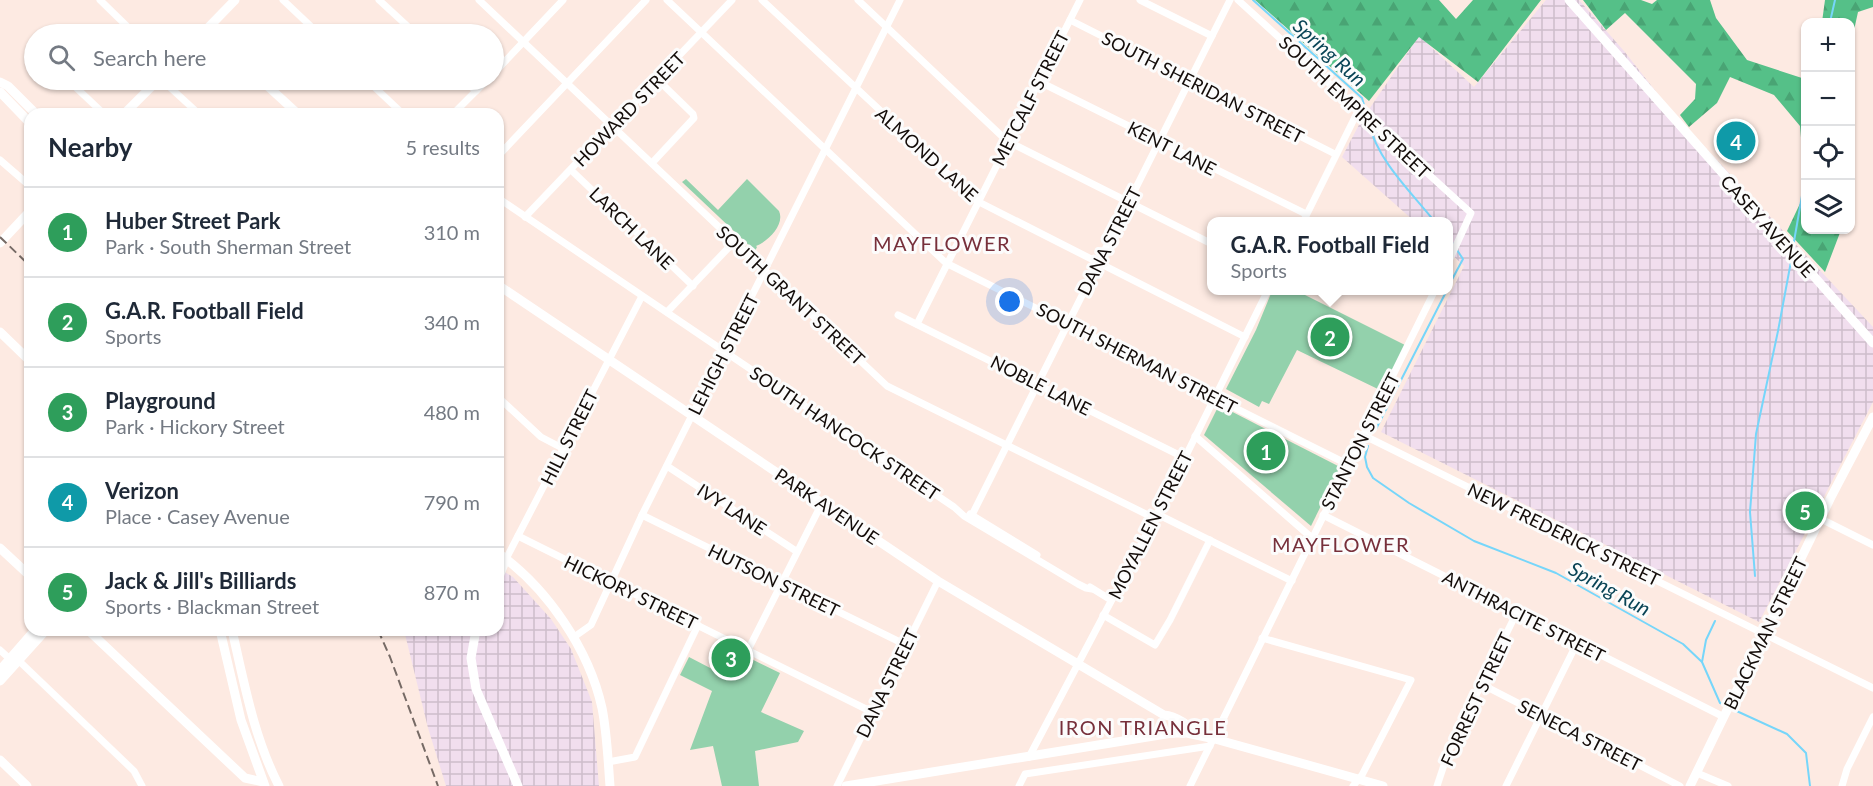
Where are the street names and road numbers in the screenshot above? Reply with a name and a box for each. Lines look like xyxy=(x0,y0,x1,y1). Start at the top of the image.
street label: SOUTH SHERIDAN STREET xyxy=(1098,26,1308,148)
street label: METCALF STREET xyxy=(987,27,1074,169)
street label: SOUTH EMPIRE STREET xyxy=(1275,31,1435,183)
street label: HOWARD STREET xyxy=(569,47,690,171)
street label: ALMOND LANE xyxy=(871,102,983,206)
street label: KENT LANE xyxy=(1124,116,1220,180)
street label: CASEY AVENUE xyxy=(1716,170,1820,282)
street label: LARCH LANE xyxy=(585,182,679,274)
street label: DANA STREET xyxy=(1072,183,1146,299)
street label: SOUTH GRANT STREET xyxy=(712,221,870,370)
street label: LEHIGH STREET xyxy=(683,289,763,418)
street label: SOUTH SHERMAN STREET xyxy=(1033,298,1241,418)
street label: NOBLE LANE xyxy=(987,350,1095,420)
street label: SOUTH HANCOCK STREET xyxy=(746,361,944,505)
street label: STANTON STREET xyxy=(1316,368,1404,513)
street label: HILL STREET xyxy=(535,385,603,489)
street label: MOYALLEN STREET xyxy=(1103,447,1197,603)
street label: PARK AVENUE xyxy=(771,463,883,549)
street label: NEW FREDERICK STREET xyxy=(1464,478,1664,590)
street label: IVY LANE xyxy=(693,479,771,539)
street label: HUTSON STREET xyxy=(705,539,843,621)
street label: HICKORY STREET xyxy=(561,550,701,634)
street label: BLACKMAN STREET xyxy=(1719,553,1812,713)
street label: ANTHRACITE STREET xyxy=(1439,566,1609,667)
street label: DANA STREET xyxy=(851,625,923,741)
street label: FORREST STREET xyxy=(1435,628,1517,769)
street label: SENECA STREET xyxy=(1515,694,1646,776)

